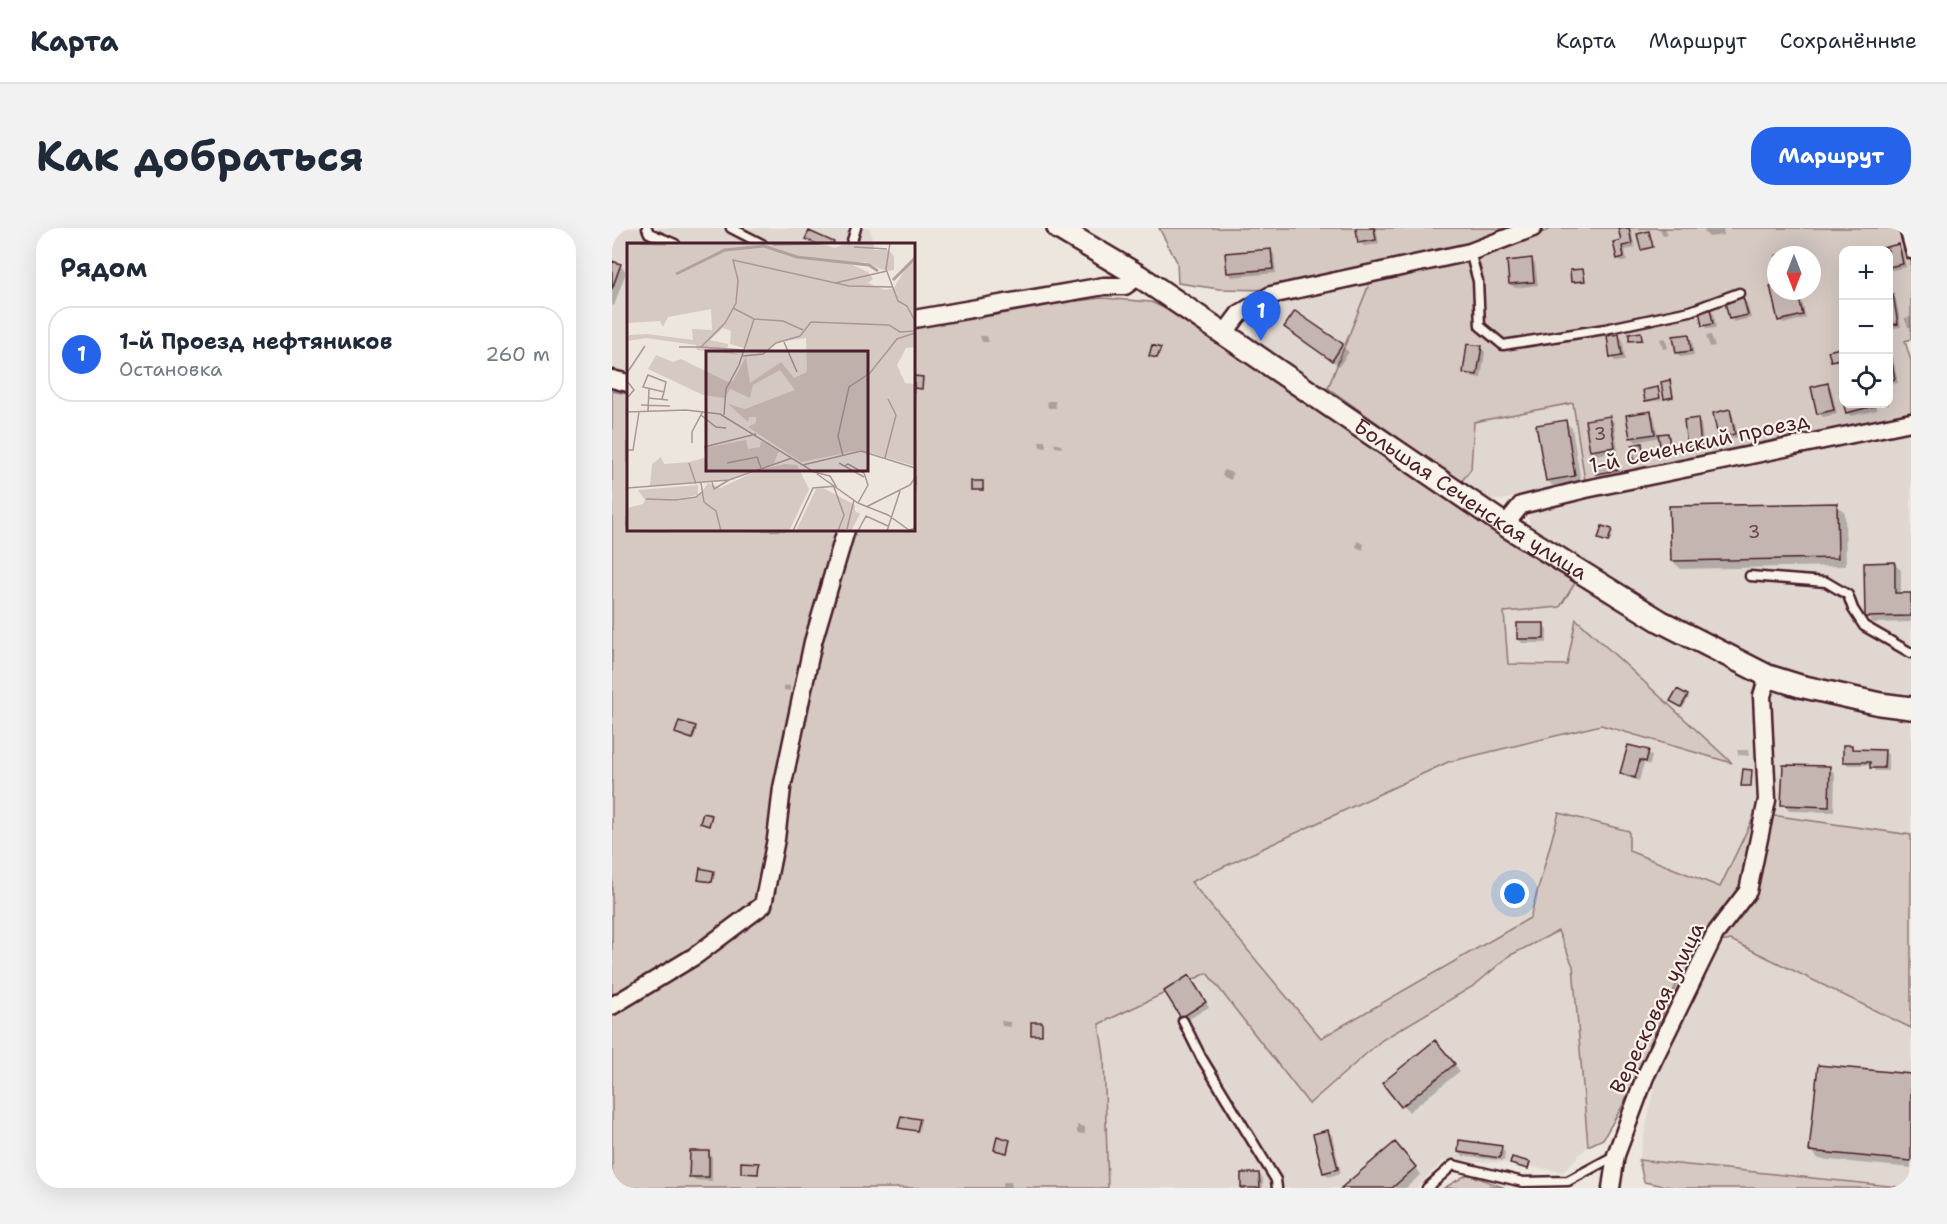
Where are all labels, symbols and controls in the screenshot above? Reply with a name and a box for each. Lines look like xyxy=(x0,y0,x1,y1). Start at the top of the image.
text: Карта xyxy=(30,22,119,60)
text: Карта xyxy=(1556,27,1616,55)
text: Маршрут xyxy=(1649,27,1747,55)
text: Сохранённые xyxy=(1780,27,1917,55)
button: Маршрут xyxy=(1751,127,1911,185)
text: Как добраться xyxy=(36,128,364,184)
inset map xyxy=(627,243,915,531)
north arrow xyxy=(1767,246,1821,300)
map controls xyxy=(1839,246,1893,408)
button: + xyxy=(1839,246,1893,300)
text: Рядом xyxy=(60,250,147,285)
pin: 1 xyxy=(1242,291,1280,341)
button: − xyxy=(1839,300,1893,354)
text: 1-й Проезд нефтяников xyxy=(119,327,392,356)
text: 1 xyxy=(77,341,86,367)
text: 260 m xyxy=(485,341,550,367)
button: locate xyxy=(1839,354,1893,408)
text: Остановка xyxy=(119,356,223,382)
street label: 1-й Сеченский проезд xyxy=(1586,406,1812,480)
street label: Большая Сеченская улица xyxy=(1348,412,1593,587)
house number: 3 xyxy=(1594,422,1606,446)
house number: 3 xyxy=(1748,520,1760,544)
your location xyxy=(1500,879,1529,908)
street label: Вересковая улица xyxy=(1603,918,1711,1098)

